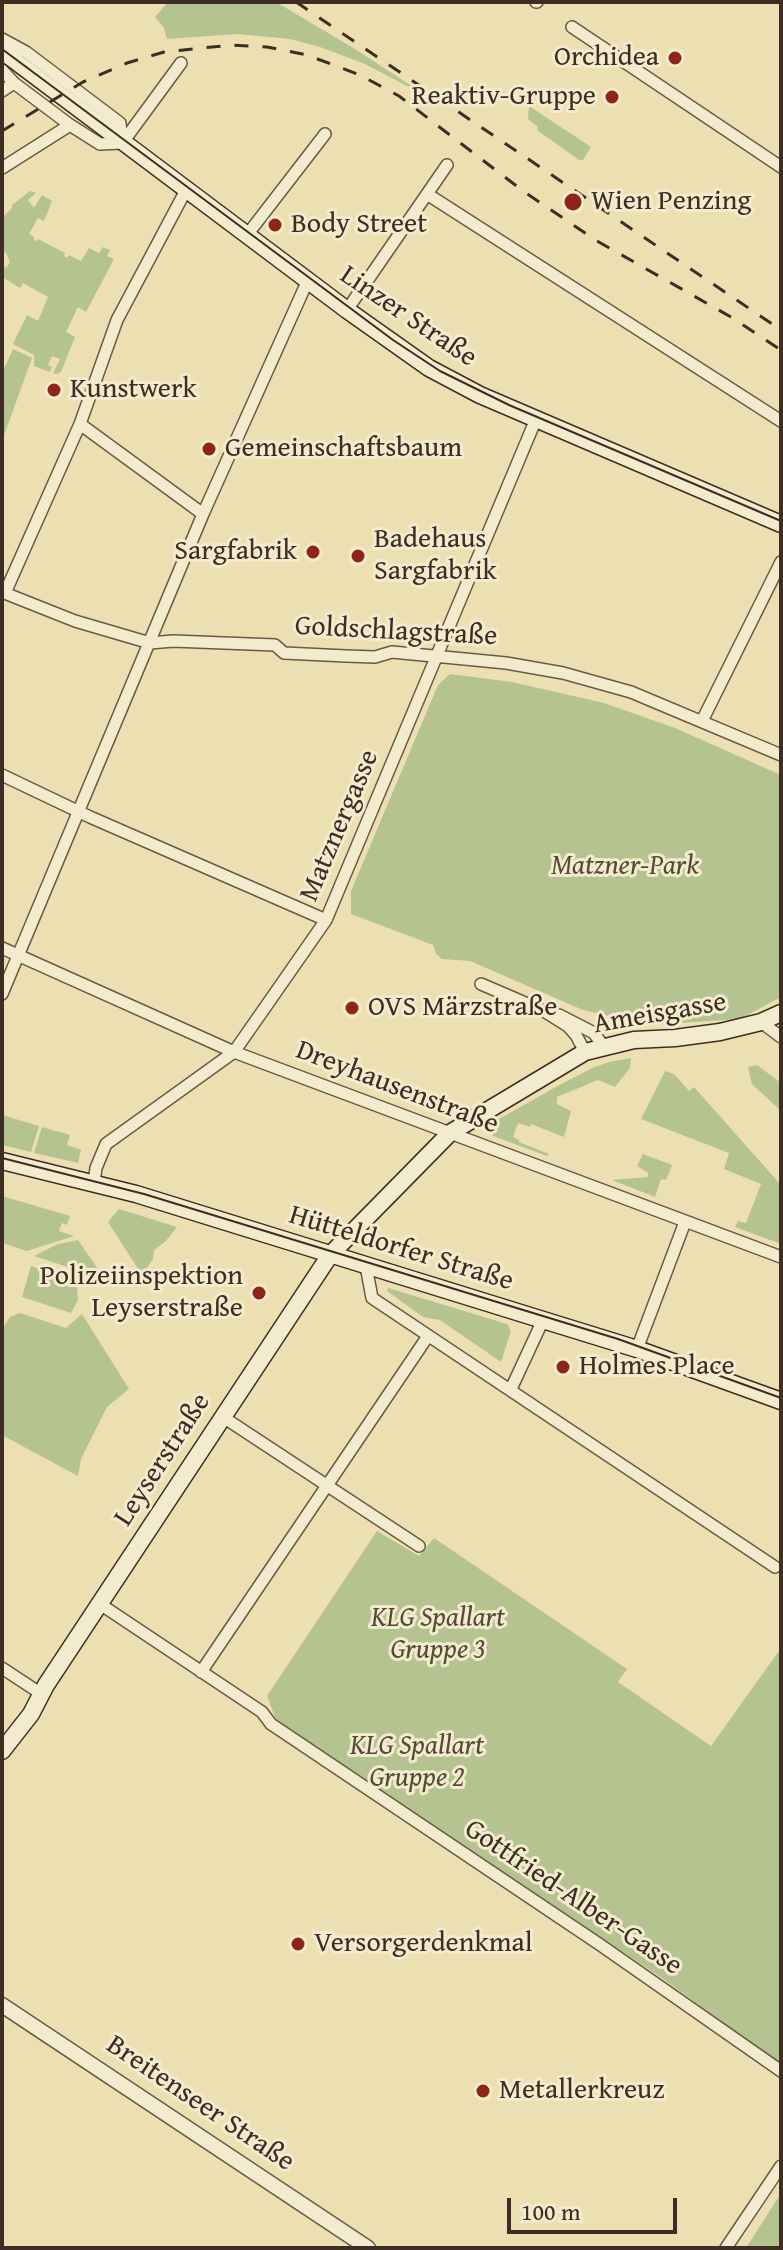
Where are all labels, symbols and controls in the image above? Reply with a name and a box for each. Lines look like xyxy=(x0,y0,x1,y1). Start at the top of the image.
place label: Orchidea xyxy=(554,41,659,75)
marker: Orchidea xyxy=(666,49,684,67)
place label: Reaktiv-Gruppe xyxy=(411,80,596,114)
marker: Reaktiv-Gruppe xyxy=(603,88,621,106)
place label: Wien Penzing xyxy=(591,185,751,219)
marker: Wien Penzing xyxy=(562,191,584,213)
place label: Body Street xyxy=(291,208,427,242)
marker: Body Street xyxy=(266,216,284,234)
street label: Linzer Straße xyxy=(333,259,483,375)
place label: Kunstwerk xyxy=(70,373,197,407)
marker: Kunstwerk xyxy=(45,381,63,399)
place label: Gemeinschaftsbaum xyxy=(225,432,462,466)
marker: Gemeinschaftsbaum xyxy=(200,440,218,458)
place label: Badehaus Sargfabrik xyxy=(374,523,497,589)
place label: Sargfabrik xyxy=(174,535,297,569)
marker: Sargfabrik xyxy=(304,543,322,561)
marker: Badehaus Sargfabrik xyxy=(349,547,367,565)
street label: Goldschlagstraße xyxy=(294,610,498,654)
street label: Matznergasse xyxy=(293,745,387,907)
park label: Matzner-Park xyxy=(551,850,699,884)
street label: Ameisgasse xyxy=(591,986,729,1042)
place label: OVS Märzstraße xyxy=(368,991,557,1025)
marker: OVS Märzstraße xyxy=(343,999,361,1017)
street label: Dreyhausenstraße xyxy=(291,1034,503,1142)
street label: Hütteldorfer Straße xyxy=(285,1199,517,1299)
place label: Polizeiinspektion Leyserstraße xyxy=(40,1260,243,1326)
marker: Polizeiinspektion Leyserstraße xyxy=(250,1284,268,1302)
place label: Holmes Place xyxy=(579,1350,735,1384)
marker: Holmes Place xyxy=(554,1358,572,1376)
street label: Leyserstraße xyxy=(108,1387,218,1533)
park label: KLG Spallart Gruppe 3 xyxy=(371,1602,505,1668)
park label: KLG Spallart Gruppe 2 xyxy=(350,1730,484,1796)
street label: Gottfried-Alber-Gasse xyxy=(458,1813,688,1983)
place label: Versorgerdenkmal xyxy=(314,1927,533,1961)
marker: Versorgerdenkmal xyxy=(289,1935,307,1953)
street label: Breitenseer Straße xyxy=(100,2029,300,2179)
place label: Metallerkreuz xyxy=(499,2074,664,2108)
marker: Metallerkreuz xyxy=(474,2082,492,2100)
scale bar xyxy=(511,2182,681,2232)
text: 100 m xyxy=(521,2194,581,2229)

